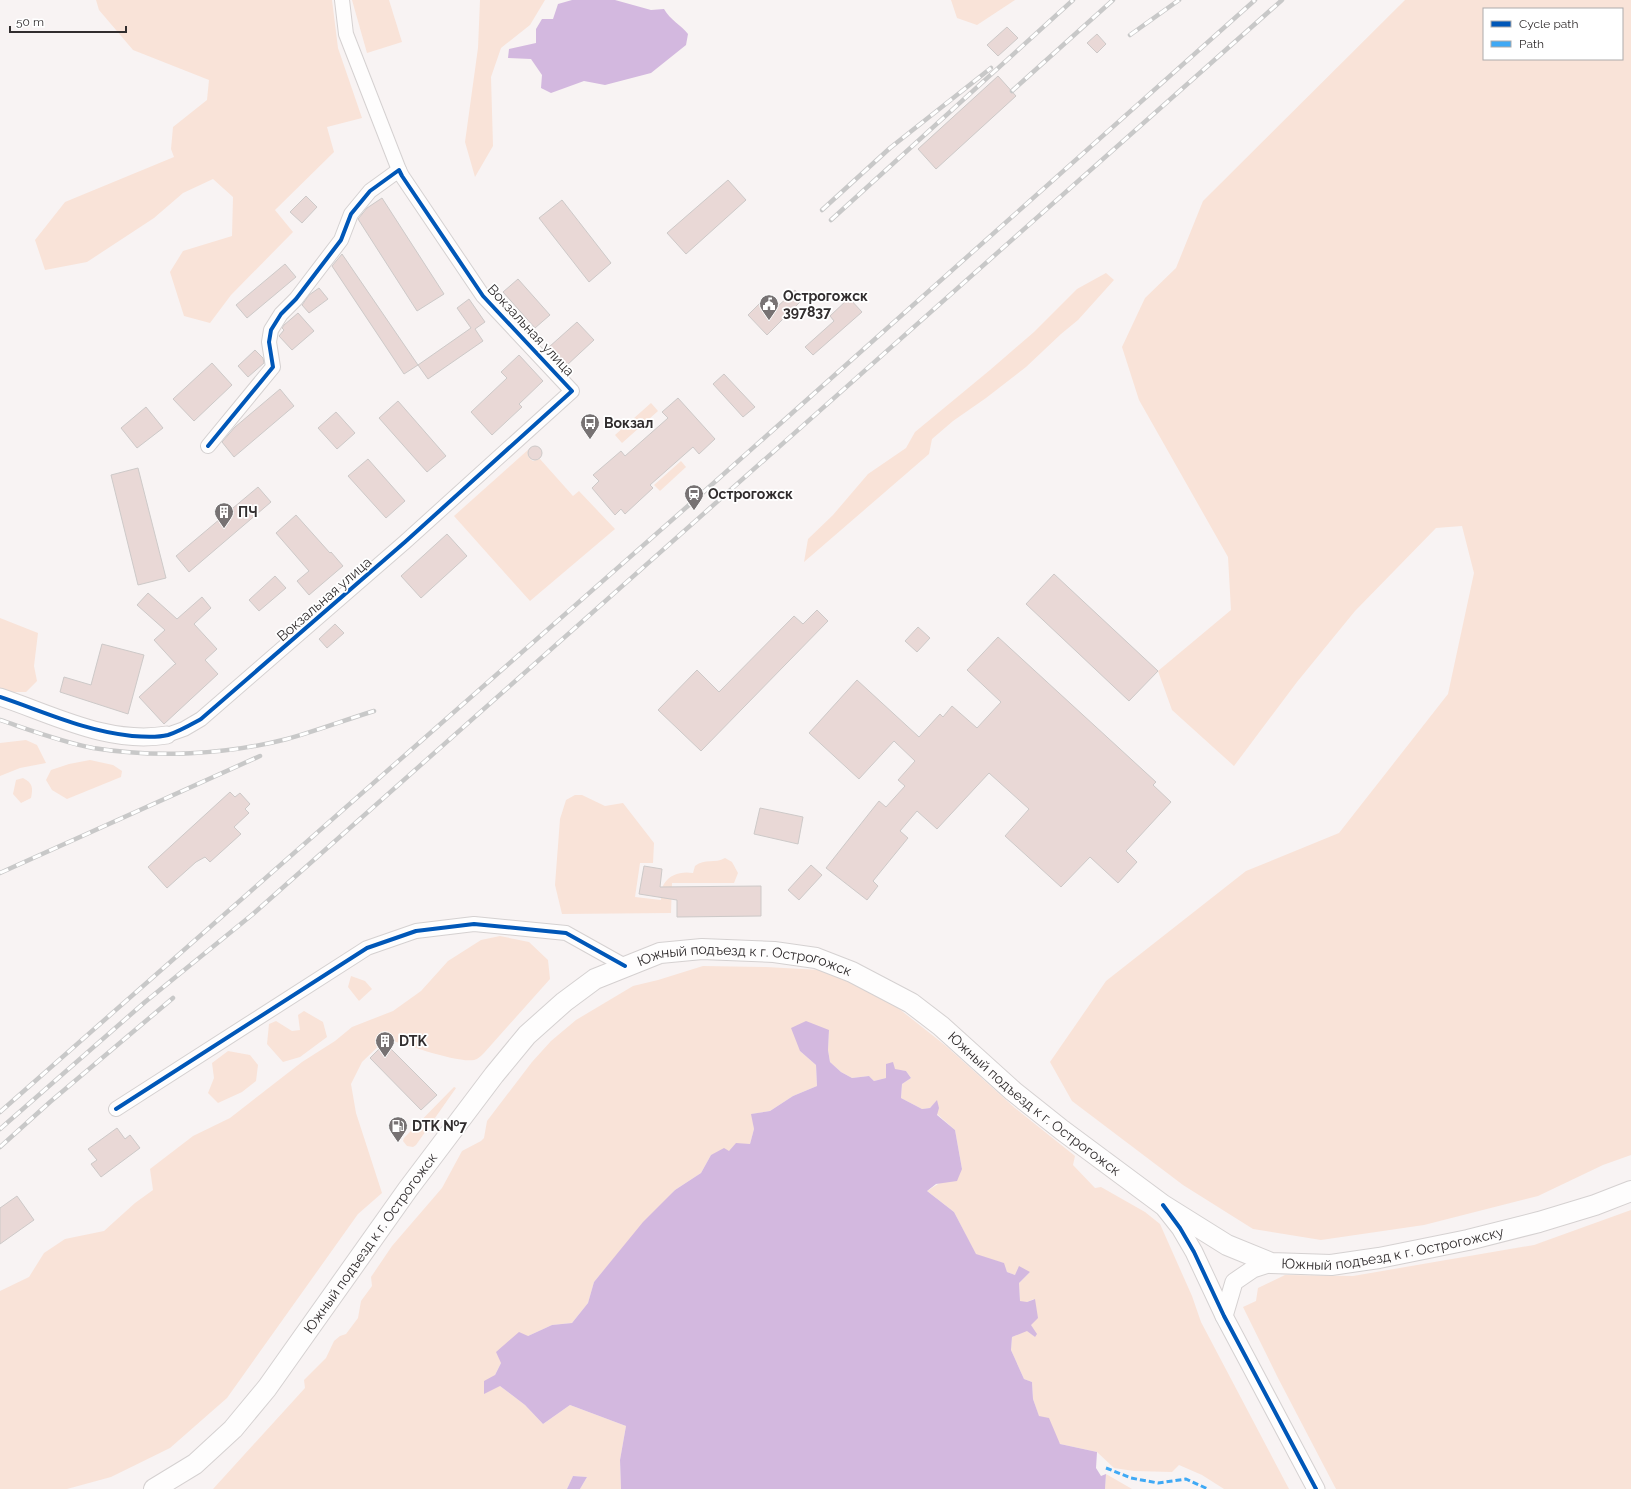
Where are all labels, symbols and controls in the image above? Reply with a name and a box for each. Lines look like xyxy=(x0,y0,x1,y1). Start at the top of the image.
scale bar xyxy=(10,8,126,34)
legend xyxy=(1483,8,1623,60)
text: 50 m xyxy=(16,15,44,29)
text: Cycle path xyxy=(1519,17,1578,31)
text: Path xyxy=(1519,37,1544,51)
street label: Вокзальная улица xyxy=(484,281,578,379)
place label: Острогожск 397837 xyxy=(783,288,868,320)
public building icon: Острогожск 397837 xyxy=(758,293,780,321)
bus stop icon: Вокзал xyxy=(579,412,601,440)
place label: Вокзал xyxy=(604,415,653,431)
station icon: Острогожск xyxy=(683,483,705,511)
place label: Острогожск xyxy=(708,486,793,502)
building icon: ПЧ xyxy=(213,501,235,529)
place label: ПЧ xyxy=(238,504,258,520)
street label: Вокзальная улица xyxy=(274,554,374,644)
street label: Южный подъезд к г. Острогожск xyxy=(635,941,854,979)
street label: Южный подъезд к г. Острогожск xyxy=(945,1028,1124,1179)
building icon: DTK xyxy=(374,1030,396,1058)
place label: DTK xyxy=(399,1033,427,1049)
fuel station icon: DTK №7 xyxy=(387,1115,409,1143)
place label: DTK №7 xyxy=(412,1118,467,1134)
street label: Южный подъезд к г. Острогожск xyxy=(300,1150,440,1336)
street label: Южный подъезд к г. Острогожску xyxy=(1281,1223,1506,1273)

